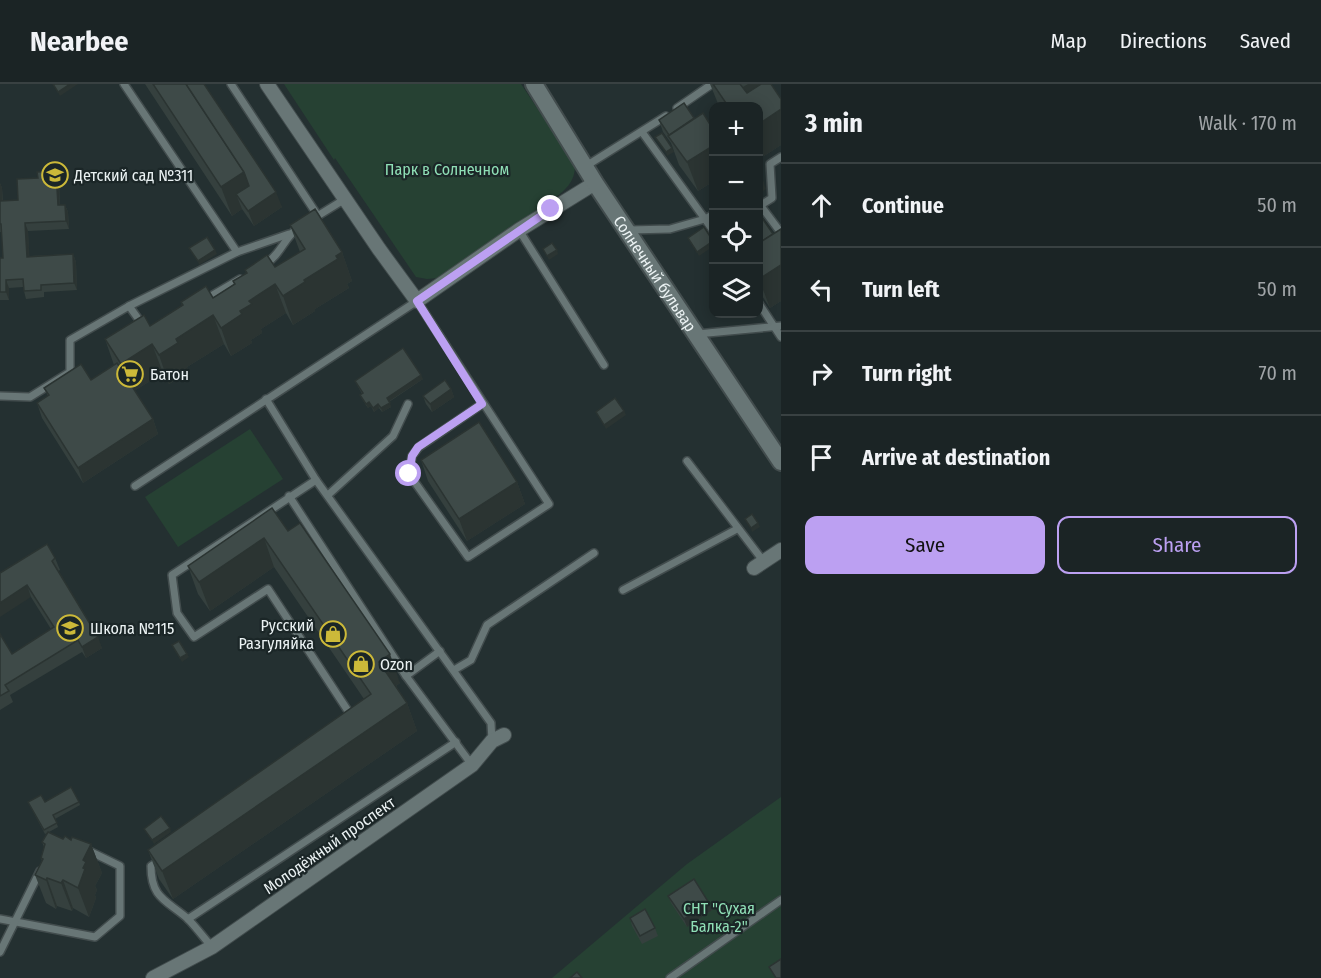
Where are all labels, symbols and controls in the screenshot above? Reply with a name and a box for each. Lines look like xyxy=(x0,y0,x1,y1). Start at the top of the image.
text: Nearbee xyxy=(30,25,129,58)
text: Map xyxy=(1050,28,1087,54)
text: Directions xyxy=(1120,28,1207,54)
text: Saved xyxy=(1240,28,1291,54)
map controls xyxy=(709,102,763,318)
button: + xyxy=(709,102,763,156)
text: 3 min xyxy=(805,108,863,139)
text: Walk · 170 m xyxy=(1199,111,1297,135)
button: − xyxy=(709,156,763,210)
school or university icon: Детский сад №311 xyxy=(40,160,70,190)
park label: Парк в Солнечном xyxy=(385,160,509,179)
place label: Детский сад №311 xyxy=(73,166,193,185)
icon: ahead xyxy=(805,189,838,222)
text: Continue xyxy=(862,192,944,219)
text: 50 m xyxy=(1257,193,1297,217)
route end xyxy=(537,195,563,221)
button: locate xyxy=(709,210,763,264)
street label: Солнечный бульвар xyxy=(609,212,700,335)
button: layers xyxy=(709,264,763,318)
icon: left xyxy=(805,273,838,306)
text: Turn left xyxy=(862,276,940,303)
text: 50 m xyxy=(1257,277,1297,301)
icon: right xyxy=(805,357,838,390)
supermarket icon: Батон xyxy=(115,359,145,389)
text: Turn right xyxy=(862,360,951,387)
text: 70 m xyxy=(1259,361,1297,385)
place label: Батон xyxy=(150,365,189,384)
icon: arrive xyxy=(805,441,838,474)
text: Arrive at destination xyxy=(862,444,1050,471)
route start xyxy=(395,460,421,486)
button: Save xyxy=(805,516,1045,574)
button: Share xyxy=(1057,516,1297,574)
school or university icon: Школа №115 xyxy=(55,613,85,643)
place label: Русский Разгуляйка xyxy=(239,616,314,653)
place label: Школа №115 xyxy=(90,619,174,638)
shop icon: Русский Разгуляйка xyxy=(318,619,348,649)
shop icon: Ozon xyxy=(346,649,376,679)
place label: Ozon xyxy=(380,655,413,674)
street label: Молодёжный проспект xyxy=(260,793,399,898)
park label: СНТ "Сухая Балка-2" xyxy=(683,899,755,936)

